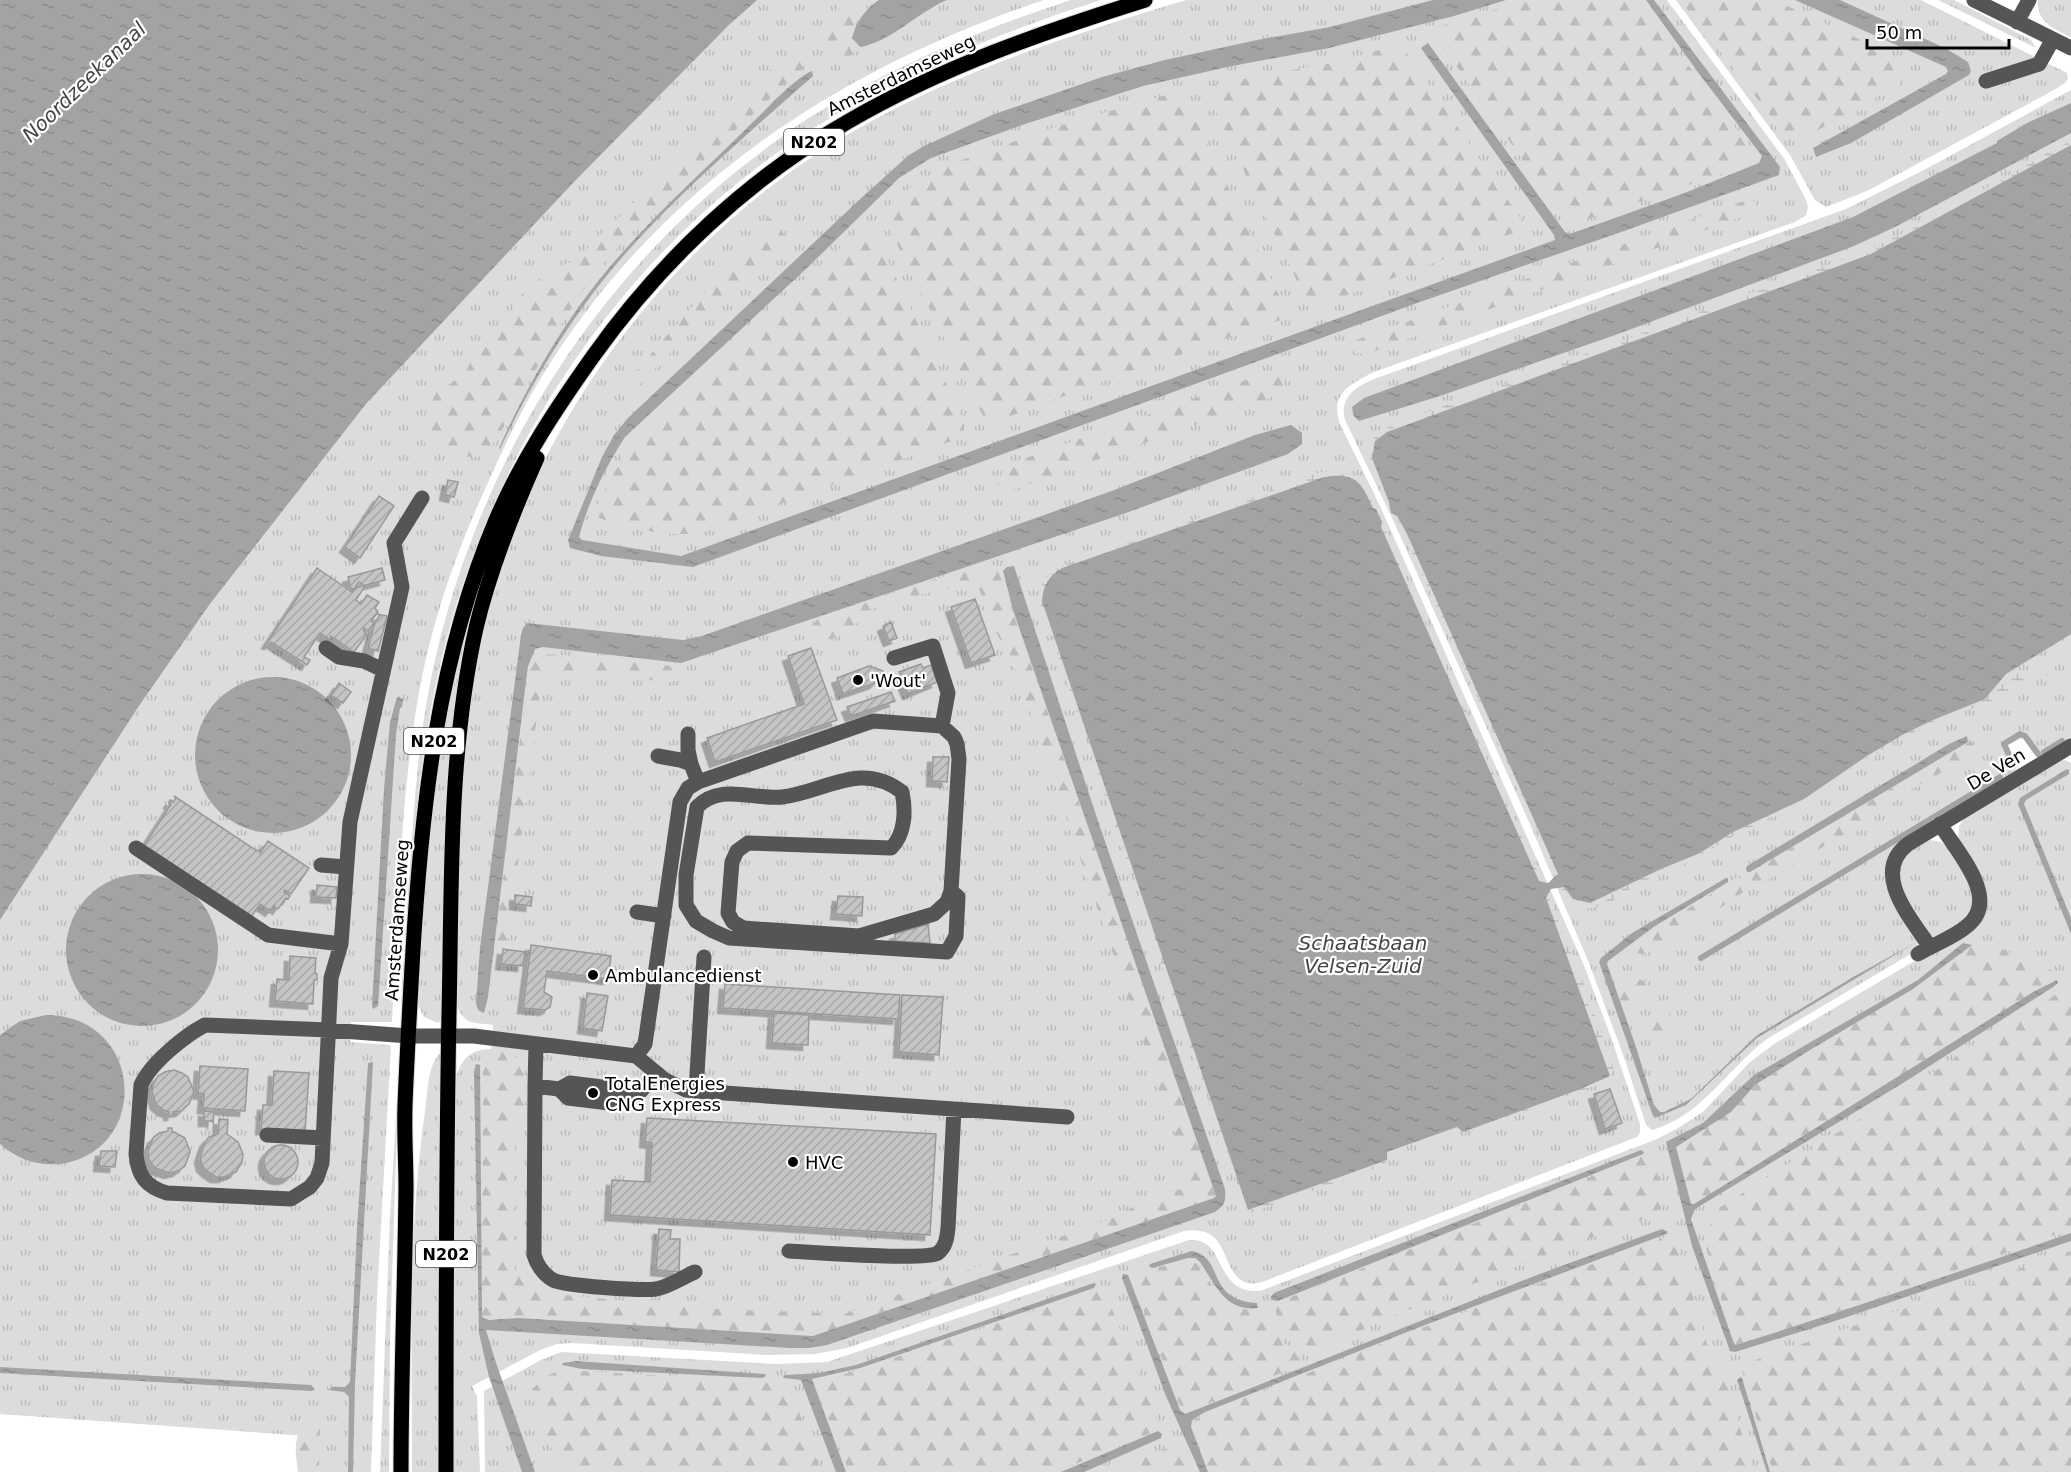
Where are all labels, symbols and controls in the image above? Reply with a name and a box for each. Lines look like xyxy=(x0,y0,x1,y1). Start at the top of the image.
scale bar xyxy=(1867,12,2010,50)
water label: Noordzeekanaal xyxy=(17,17,151,147)
text: 50 m xyxy=(1876,22,1922,43)
street label: Amsterdamseweg xyxy=(824,30,978,120)
road number: N202 xyxy=(784,129,844,155)
place label: 'Wout' xyxy=(870,670,926,691)
marker: 'Wout' xyxy=(851,673,865,687)
road number: N202 xyxy=(404,728,464,754)
street label: De Ven xyxy=(1963,744,2029,794)
street label: Amsterdamseweg xyxy=(381,838,413,1002)
water label: Schaatsbaan Velsen-Zuid xyxy=(1298,931,1428,978)
place label: Ambulancedienst xyxy=(605,965,761,986)
marker: Ambulancedienst xyxy=(586,968,600,982)
place label: TotalEnergies CNG Express xyxy=(604,1073,725,1115)
marker: TotalEnergies CNG Express xyxy=(586,1086,600,1100)
place label: HVC xyxy=(805,1152,843,1173)
marker: HVC xyxy=(786,1155,800,1169)
road number: N202 xyxy=(416,1241,476,1267)

